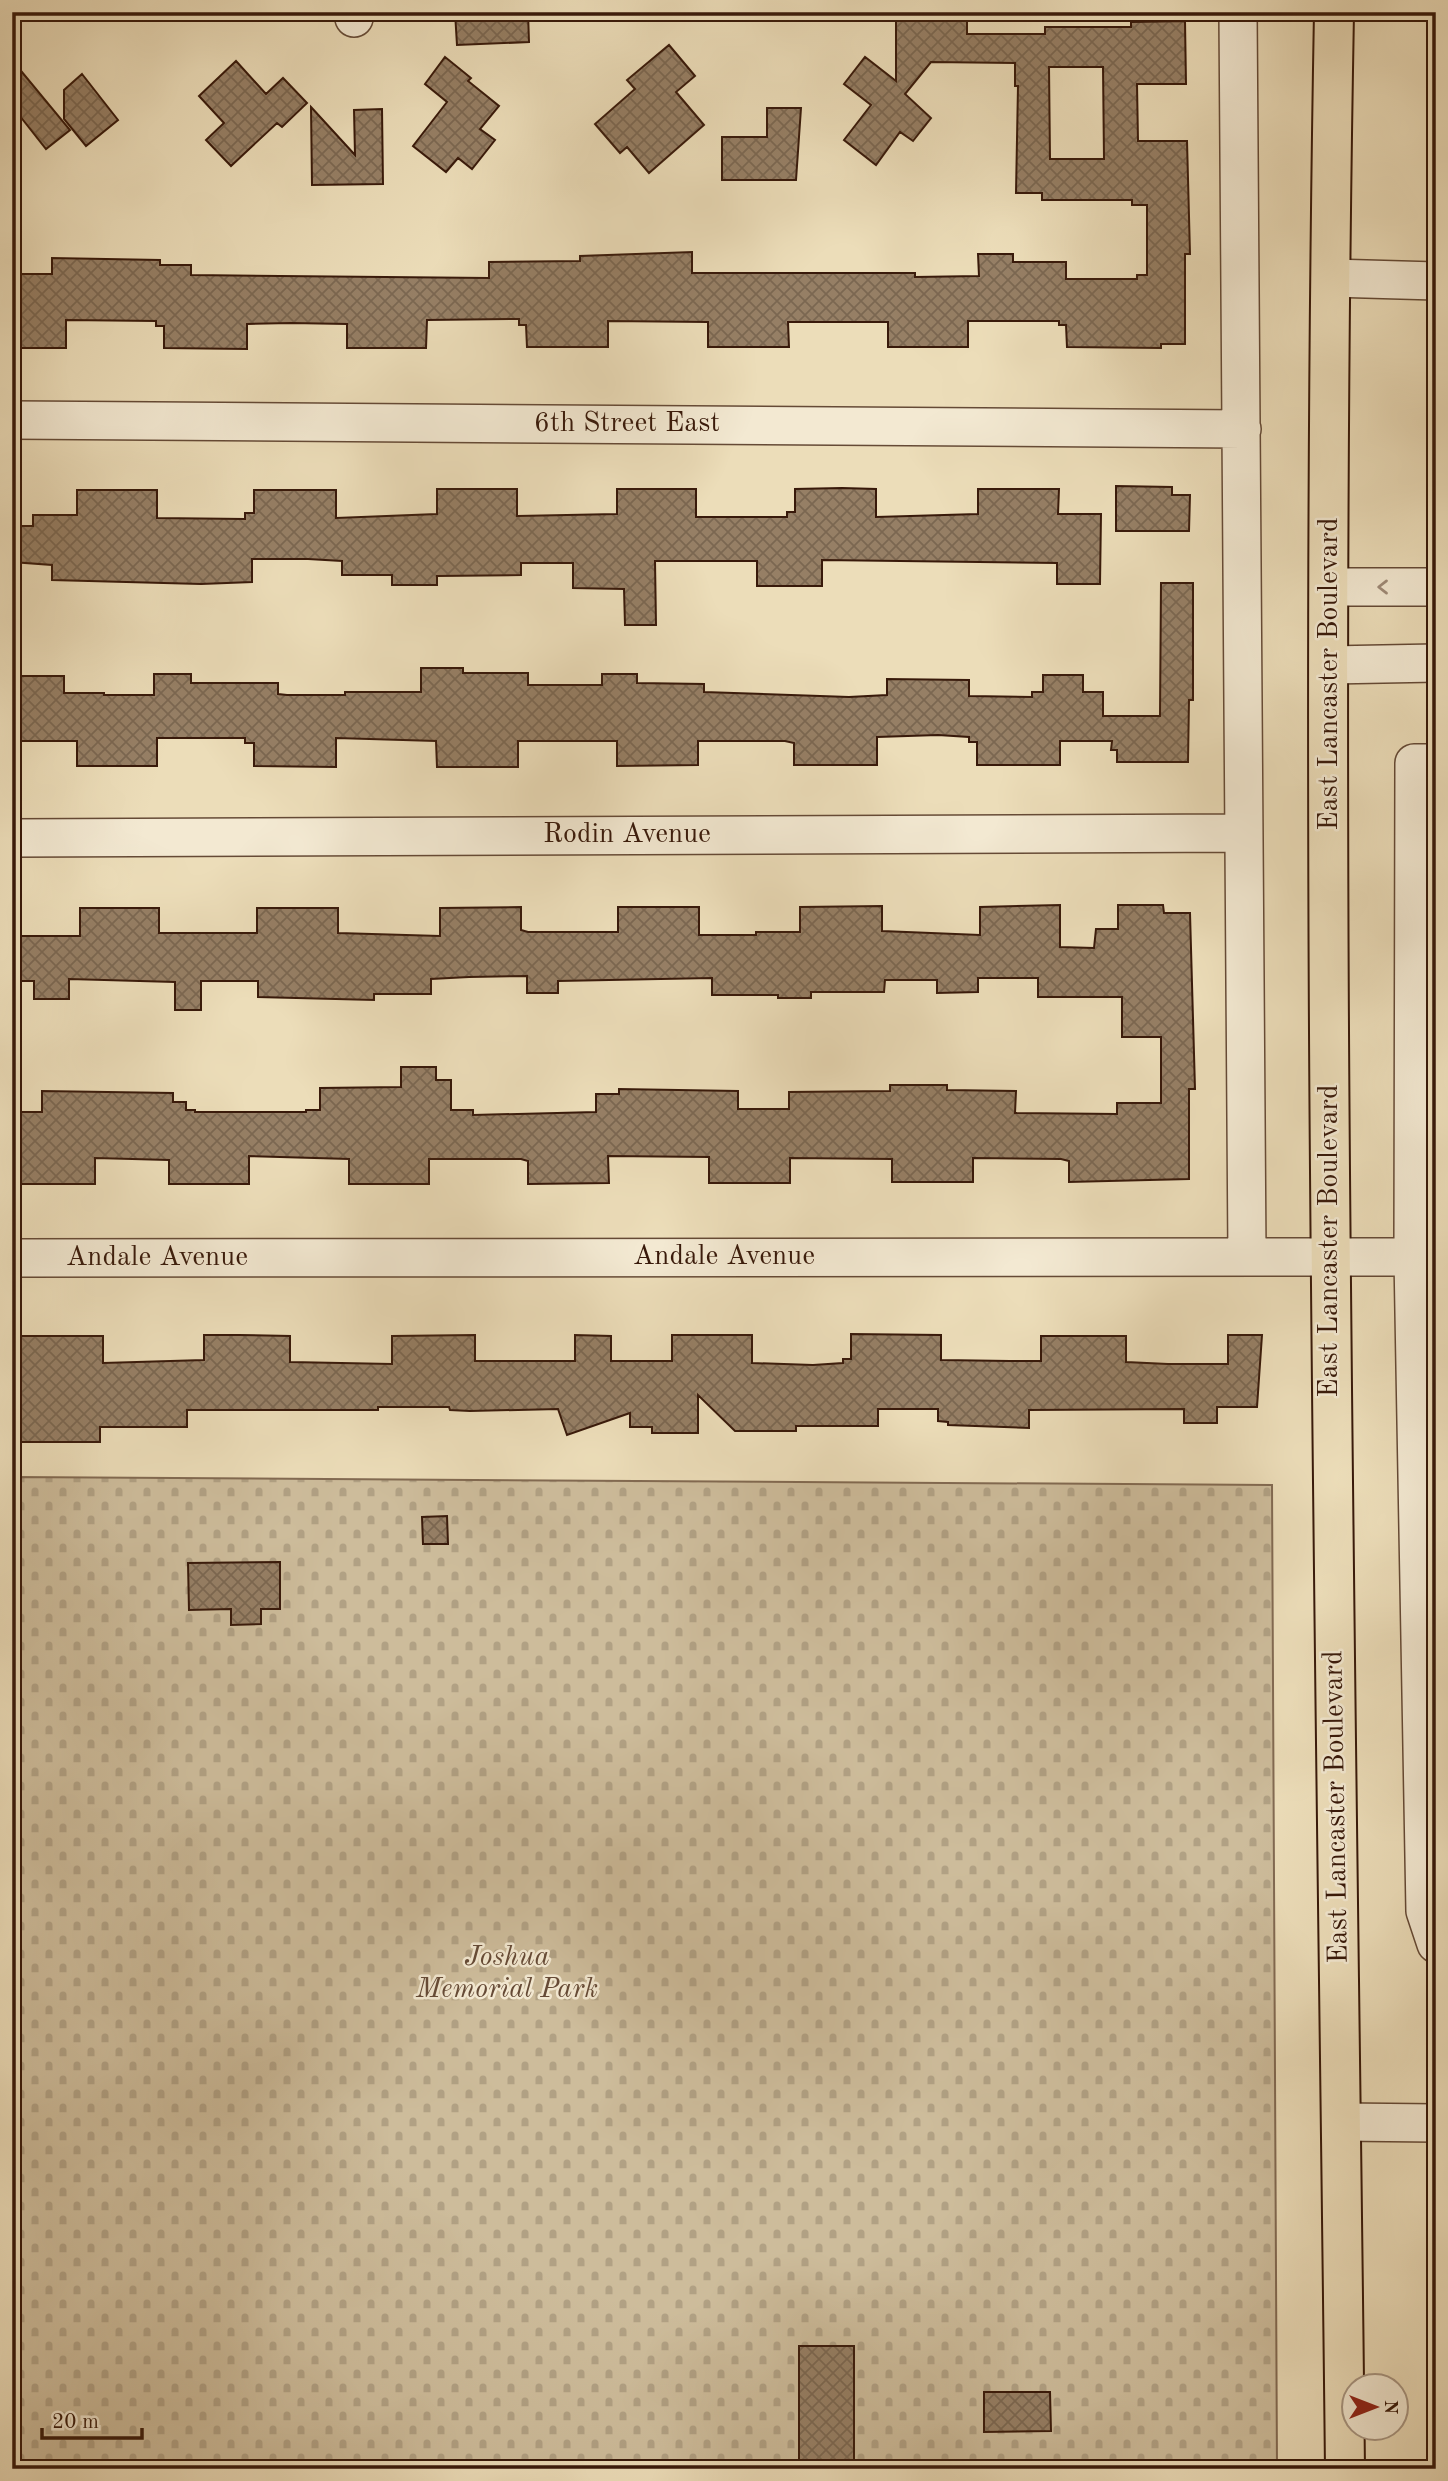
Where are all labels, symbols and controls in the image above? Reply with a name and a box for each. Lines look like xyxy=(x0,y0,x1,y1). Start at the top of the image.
street label: 6th Street East xyxy=(534,410,720,438)
street label: East Lancaster Boulevard xyxy=(1316,517,1344,831)
one-way arrow xyxy=(1377,579,1388,595)
street label: Rodin Avenue xyxy=(543,821,711,849)
street label: East Lancaster Boulevard xyxy=(1316,1084,1344,1398)
street label: Andale Avenue xyxy=(633,1243,815,1271)
street label: Andale Avenue xyxy=(66,1244,248,1272)
street label: East Lancaster Boulevard xyxy=(1320,1650,1354,1964)
park label: Joshua Memorial Park xyxy=(415,1944,598,2004)
north arrow xyxy=(1340,2372,1410,2442)
scale bar xyxy=(42,2397,142,2441)
text: N xyxy=(1380,2400,1399,2415)
text: 20 m xyxy=(52,2412,99,2433)

